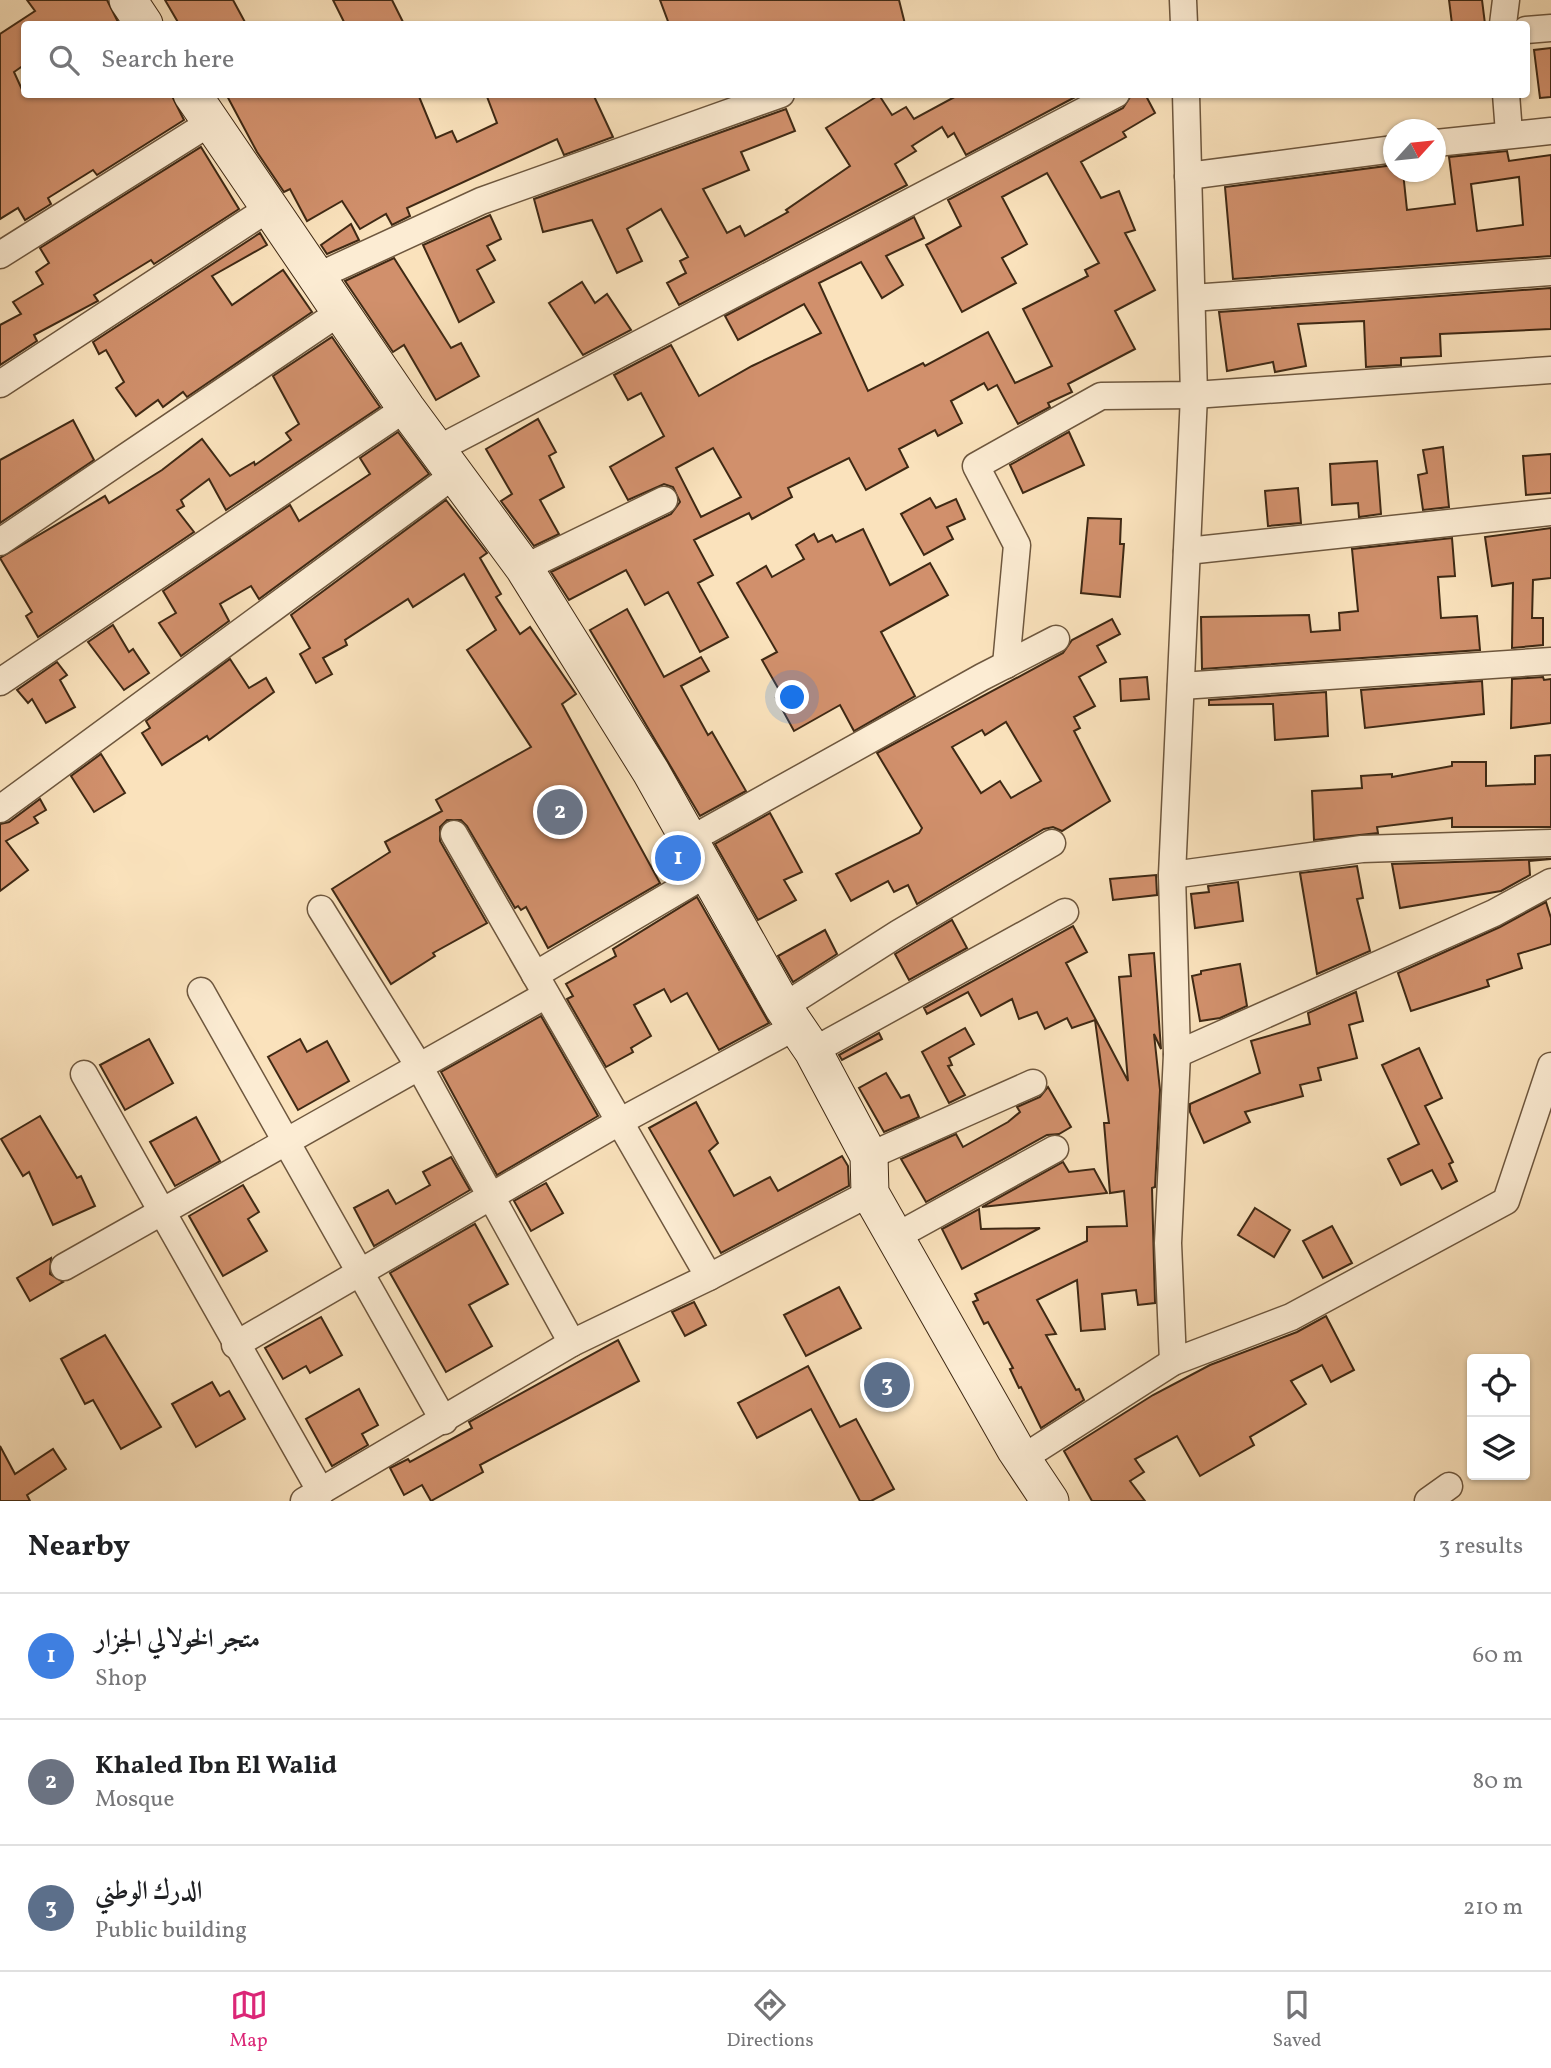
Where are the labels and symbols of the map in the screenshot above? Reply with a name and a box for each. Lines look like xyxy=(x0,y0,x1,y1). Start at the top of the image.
north arrow xyxy=(1383,119,1446,182)
your location xyxy=(775,680,809,714)
pin: 2 xyxy=(537,786,583,838)
pin: 1 xyxy=(655,832,701,884)
pin: 3 xyxy=(864,1359,910,1411)

